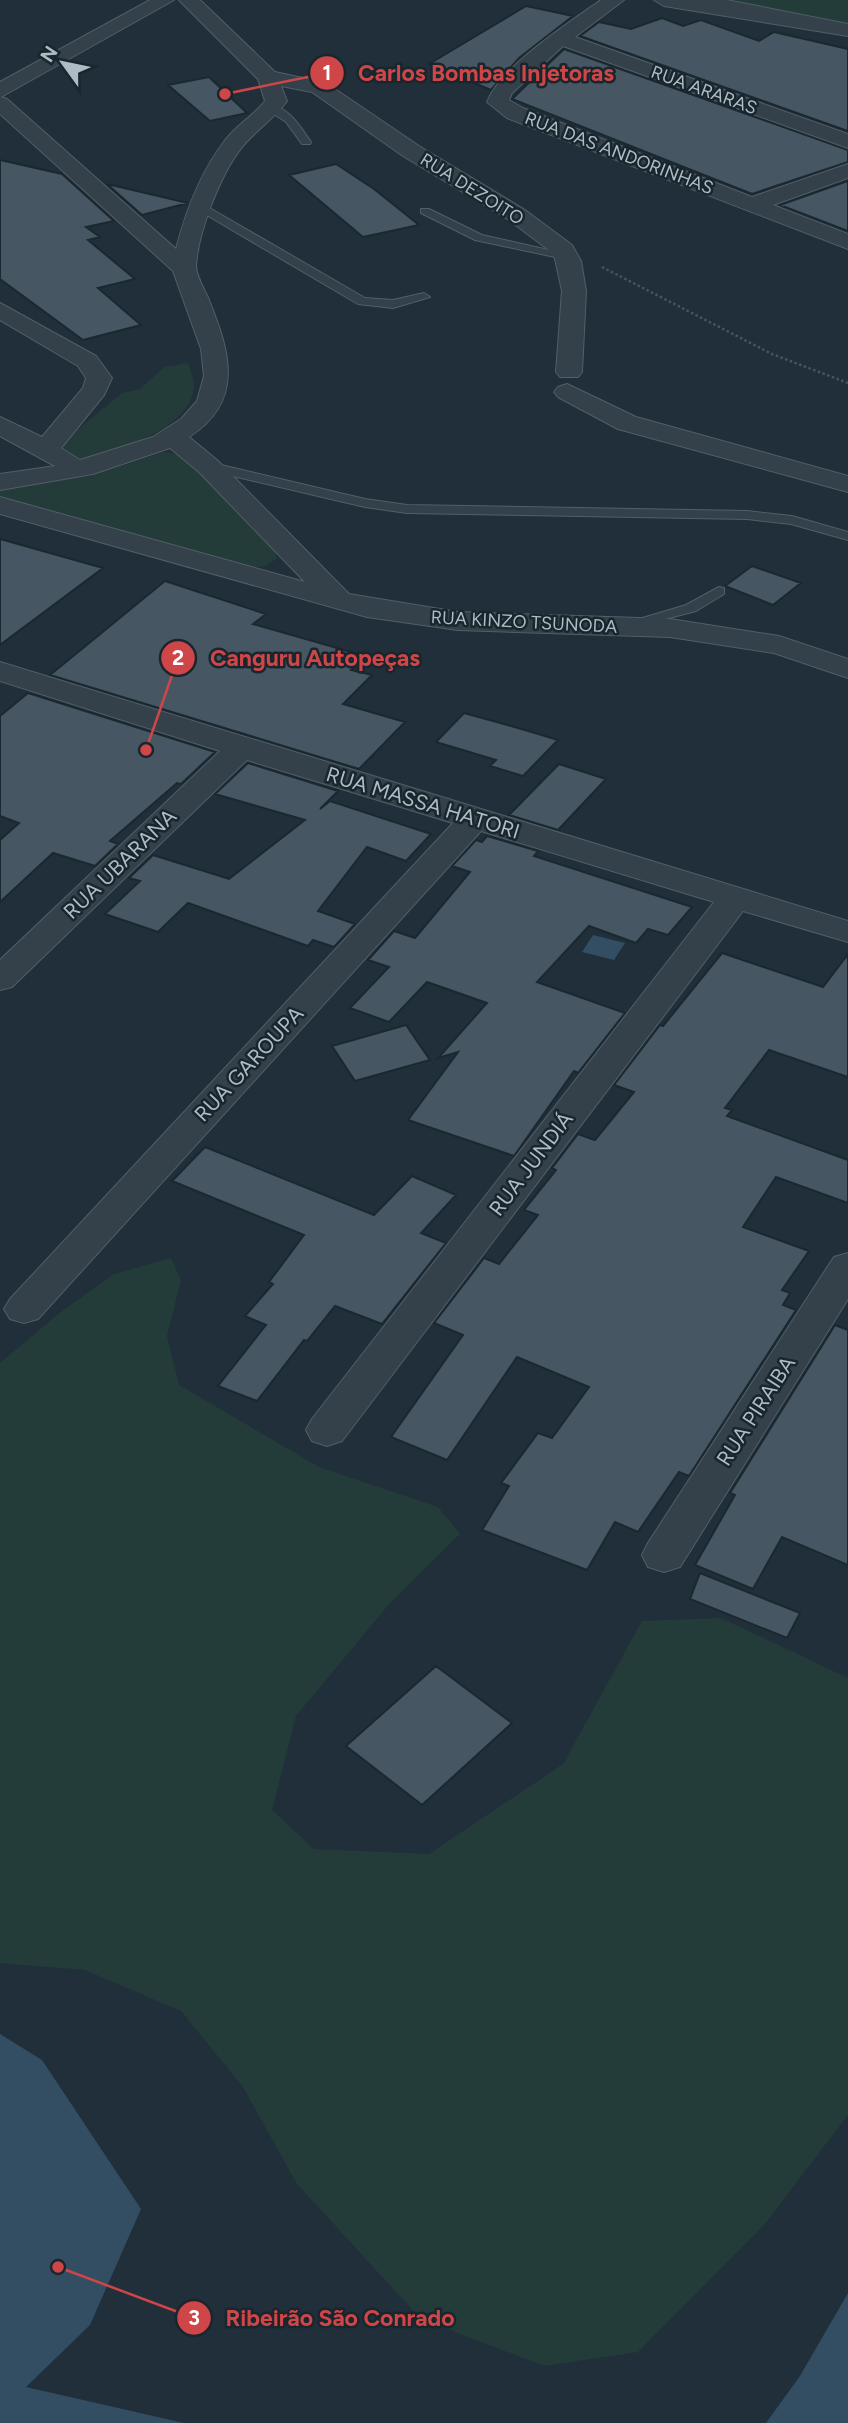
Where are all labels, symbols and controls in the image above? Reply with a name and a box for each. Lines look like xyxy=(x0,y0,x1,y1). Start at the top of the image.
north arrow xyxy=(28,28,98,98)
text: N xyxy=(36,42,63,66)
callout: Carlos Bombas Injetoras xyxy=(309,51,628,95)
text: Carlos Bombas Injetoras xyxy=(358,59,614,87)
text: 1 xyxy=(323,60,331,85)
street label: RUA ARARAS xyxy=(648,61,760,119)
street label: RUA DAS ANDORINHAS xyxy=(522,107,716,199)
street label: RUA DEZOITO xyxy=(416,148,528,230)
street label: RUA KINZO TSUNODA xyxy=(430,606,618,638)
callout: Canguru Autopeças xyxy=(161,636,434,680)
text: Canguru Autopeças xyxy=(210,644,420,672)
text: 2 xyxy=(172,645,184,670)
street label: RUA MASSA HATORI xyxy=(323,761,523,844)
street label: RUA UBARANA xyxy=(58,804,181,924)
street label: RUA GAROUPA xyxy=(189,1001,308,1126)
street label: RUA JUNDIÁ xyxy=(483,1107,578,1221)
street label: RUA PIRAIBA xyxy=(711,1351,800,1470)
callout: Ribeirão São Conrado xyxy=(177,2296,469,2340)
text: Ribeirão São Conrado xyxy=(225,2304,455,2332)
text: 3 xyxy=(188,2305,200,2330)

